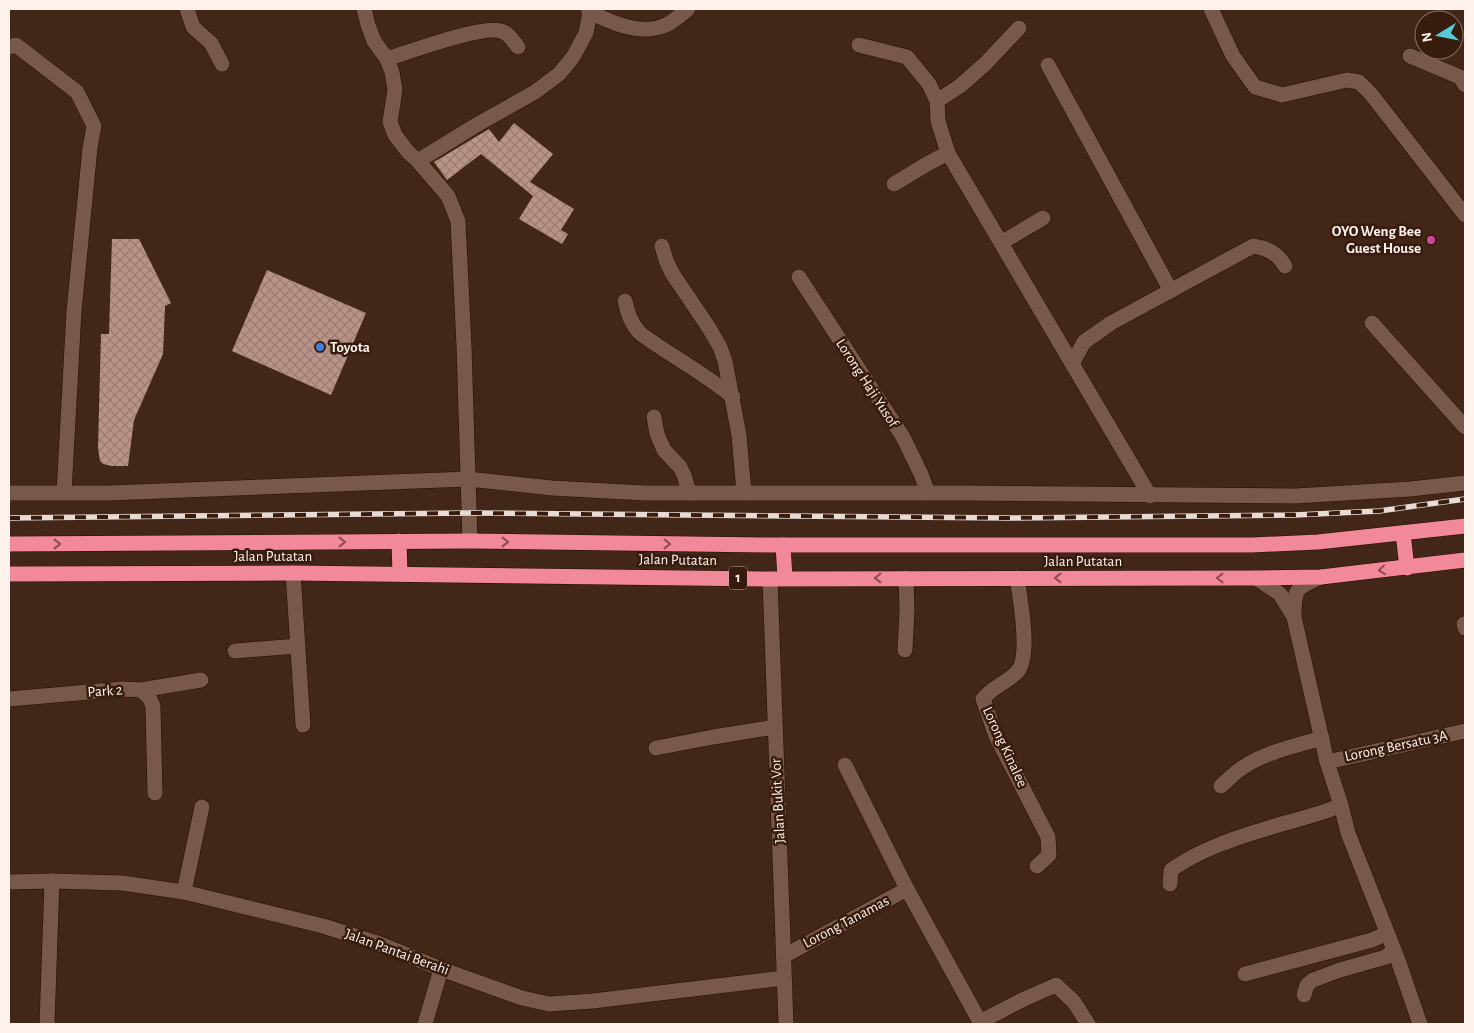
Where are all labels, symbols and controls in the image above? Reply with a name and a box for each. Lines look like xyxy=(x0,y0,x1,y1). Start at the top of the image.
north arrow xyxy=(1414,10,1464,60)
text: N xyxy=(1419,31,1435,43)
place label: OYO Weng Bee Guest House xyxy=(1332,224,1421,256)
marker: OYO Weng Bee Guest House xyxy=(1425,234,1437,246)
street label: Lorong Haji Yusof xyxy=(833,336,902,431)
place label: Toyota xyxy=(330,340,370,355)
marker: Toyota xyxy=(314,341,326,353)
one-way arrow xyxy=(501,536,509,547)
one-way arrow xyxy=(339,537,347,547)
one-way arrow xyxy=(54,539,62,549)
one-way arrow xyxy=(664,539,672,549)
street label: Jalan Putatan xyxy=(234,549,312,564)
street label: Jalan Putatan xyxy=(639,552,717,568)
street label: Jalan Putatan xyxy=(1044,554,1122,569)
one-way arrow xyxy=(1378,564,1386,575)
road number: 1 xyxy=(729,566,747,590)
one-way arrow xyxy=(873,573,881,583)
one-way arrow xyxy=(1053,573,1061,583)
one-way arrow xyxy=(1216,573,1224,583)
street label: Park 2 xyxy=(87,682,123,700)
street label: Lorong Kinalee xyxy=(980,704,1030,790)
street label: Lorong Bersatu 3A xyxy=(1343,728,1449,764)
street label: Jalan Bukit Vor xyxy=(768,758,788,844)
street label: Lorong Tanamas xyxy=(801,893,891,951)
street label: Jalan Pantai Berahi xyxy=(343,926,451,978)

